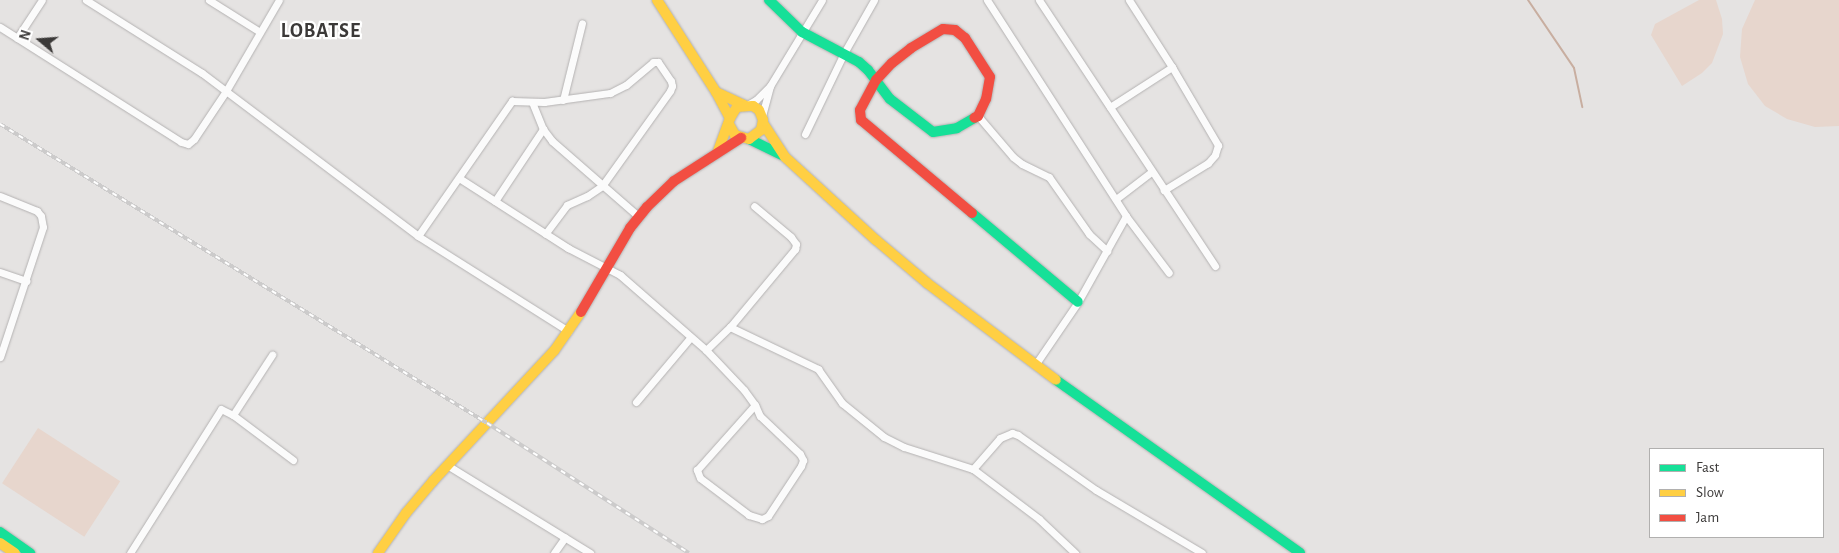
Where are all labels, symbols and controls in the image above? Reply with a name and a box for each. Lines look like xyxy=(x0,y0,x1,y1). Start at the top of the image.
north arrow xyxy=(15,15,65,65)
district label: LOBATSE xyxy=(280,19,362,43)
text: N xyxy=(18,29,34,42)
legend xyxy=(1649,448,1824,538)
text: Fast xyxy=(1696,460,1719,475)
text: Slow xyxy=(1696,485,1724,500)
text: Jam xyxy=(1696,510,1719,525)

